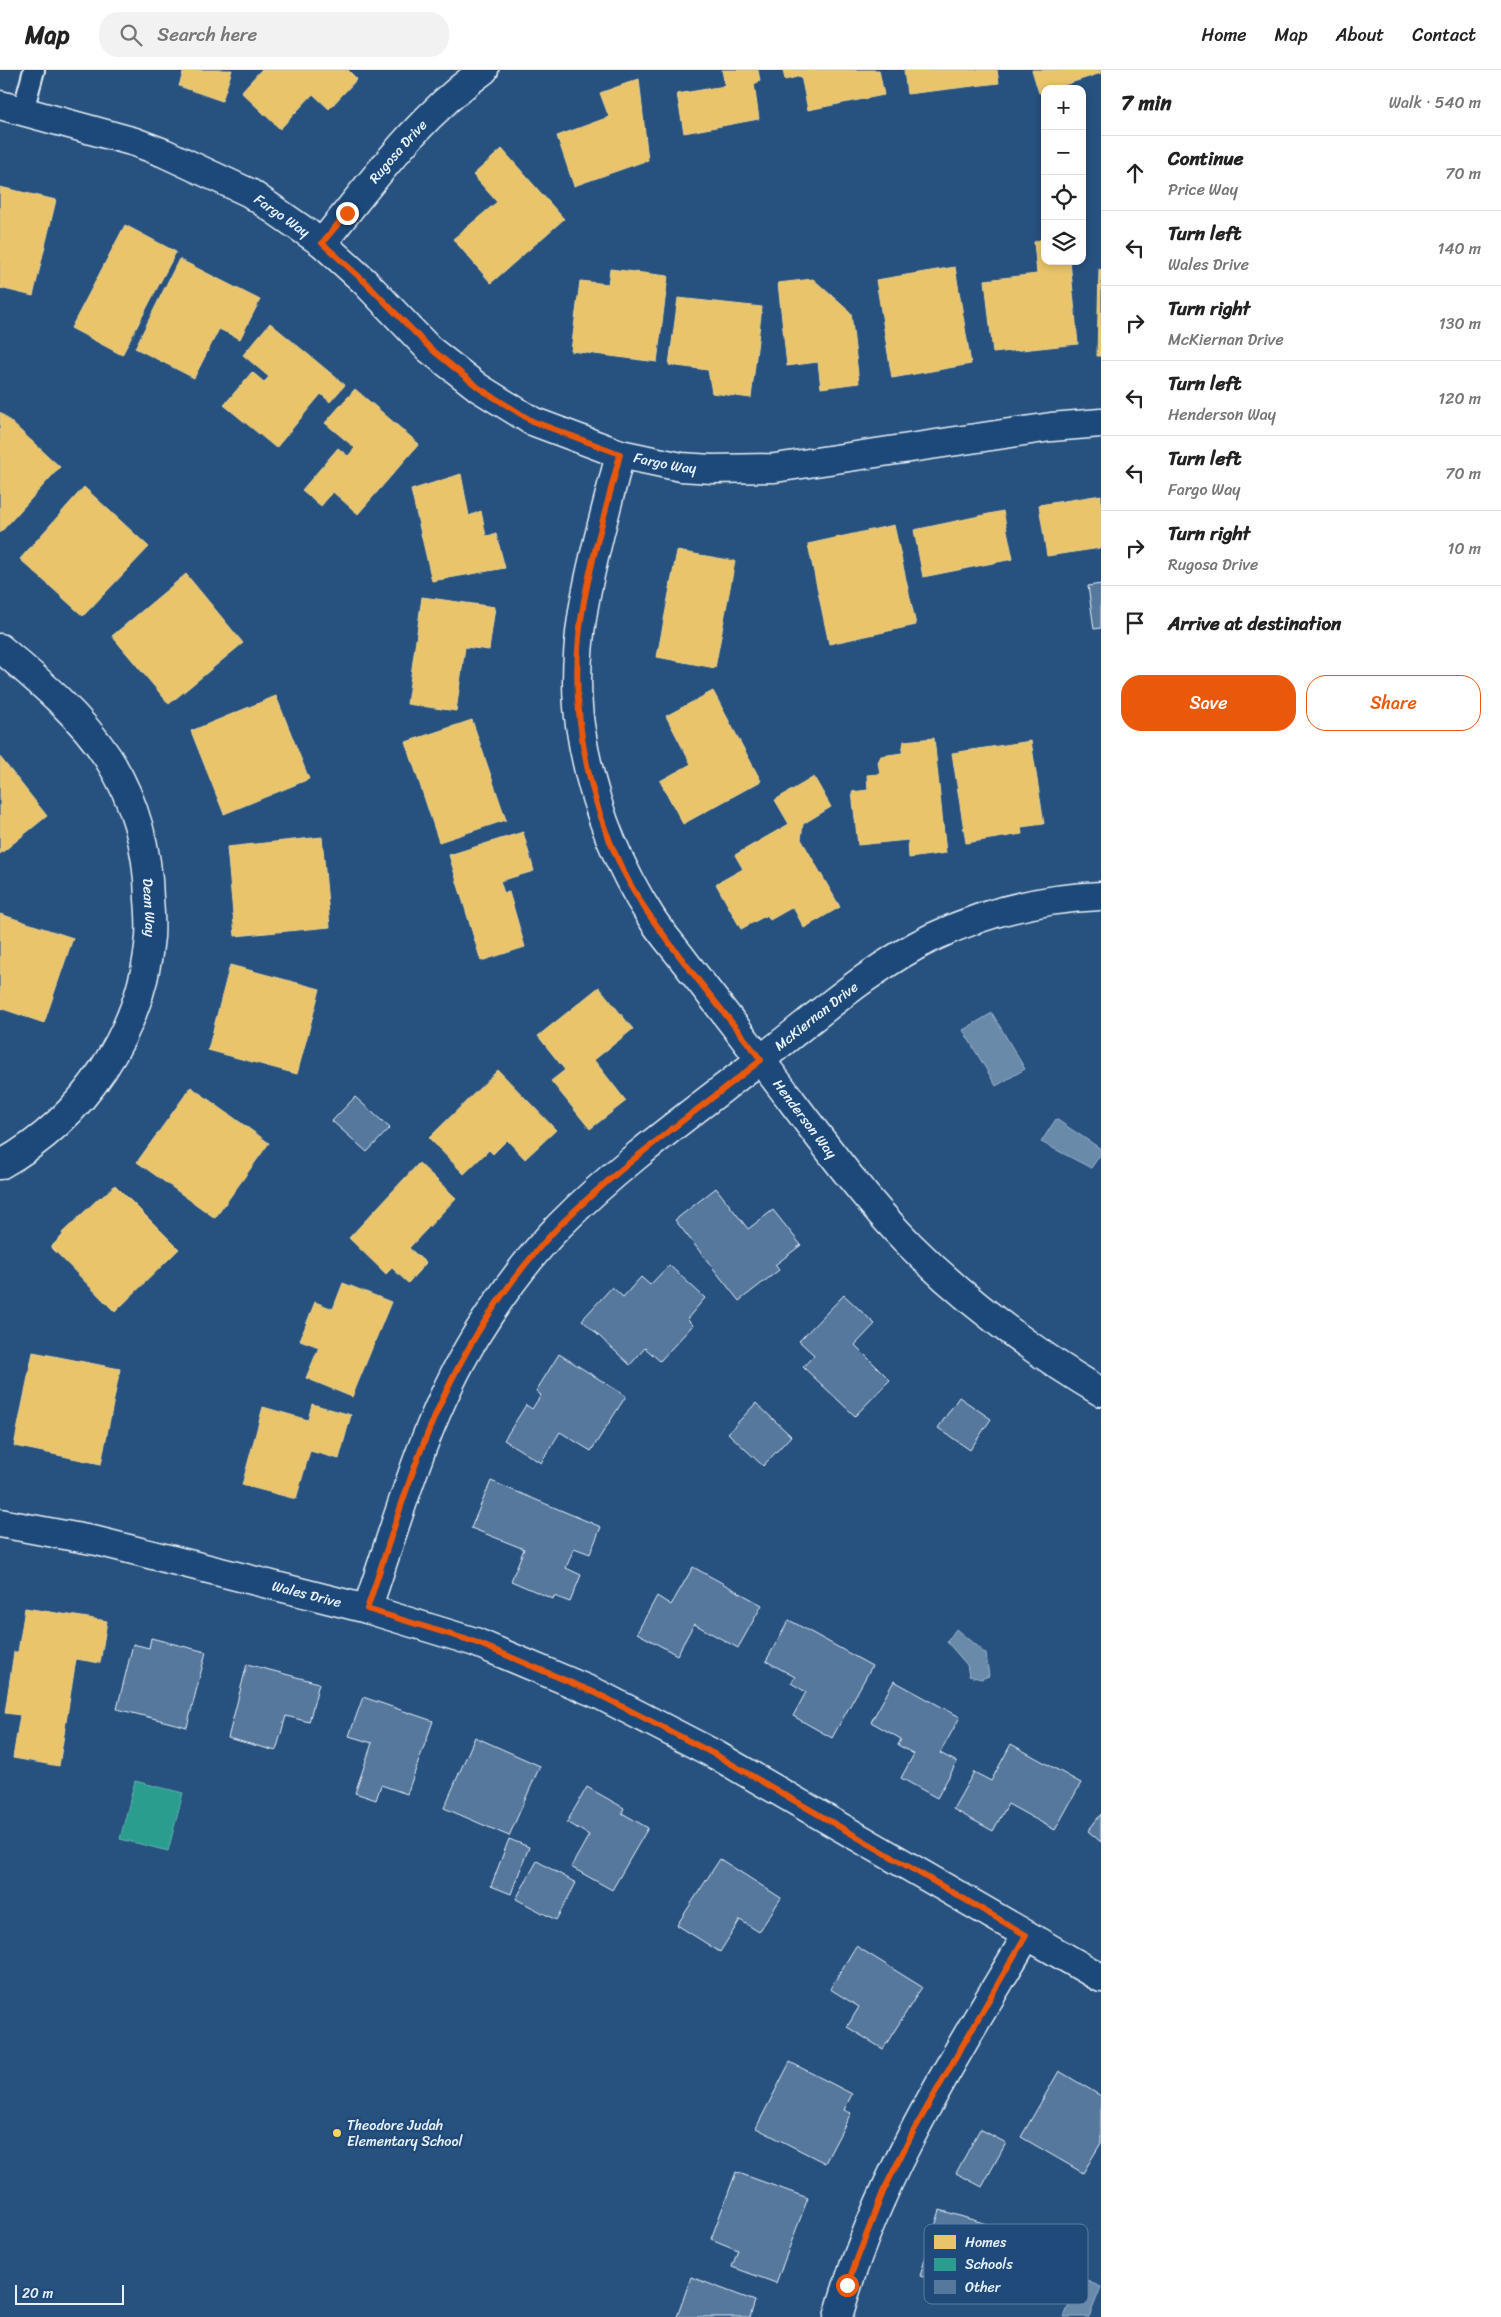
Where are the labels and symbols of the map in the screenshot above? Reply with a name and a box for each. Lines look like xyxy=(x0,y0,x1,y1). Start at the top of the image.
street label: Rugosa Drive xyxy=(363,113,433,189)
street label: Fargo Way xyxy=(249,187,316,245)
route end xyxy=(336,202,359,225)
street label: Fargo Way xyxy=(631,445,698,481)
street label: Dean Way xyxy=(135,877,162,938)
street label: McKiernan Drive xyxy=(769,975,864,1058)
street label: Henderson Way xyxy=(766,1074,844,1165)
street label: Wales Drive xyxy=(269,1574,344,1615)
place label: Theodore Judah Elementary School xyxy=(347,2113,464,2154)
marker: Theodore Judah Elementary School xyxy=(331,2127,343,2139)
legend xyxy=(924,2224,1088,2304)
text: Homes xyxy=(965,2230,1007,2255)
text: Schools xyxy=(965,2252,1013,2277)
route start xyxy=(836,2274,859,2297)
text: Other xyxy=(965,2275,1002,2300)
scale bar xyxy=(15,2282,124,2305)

